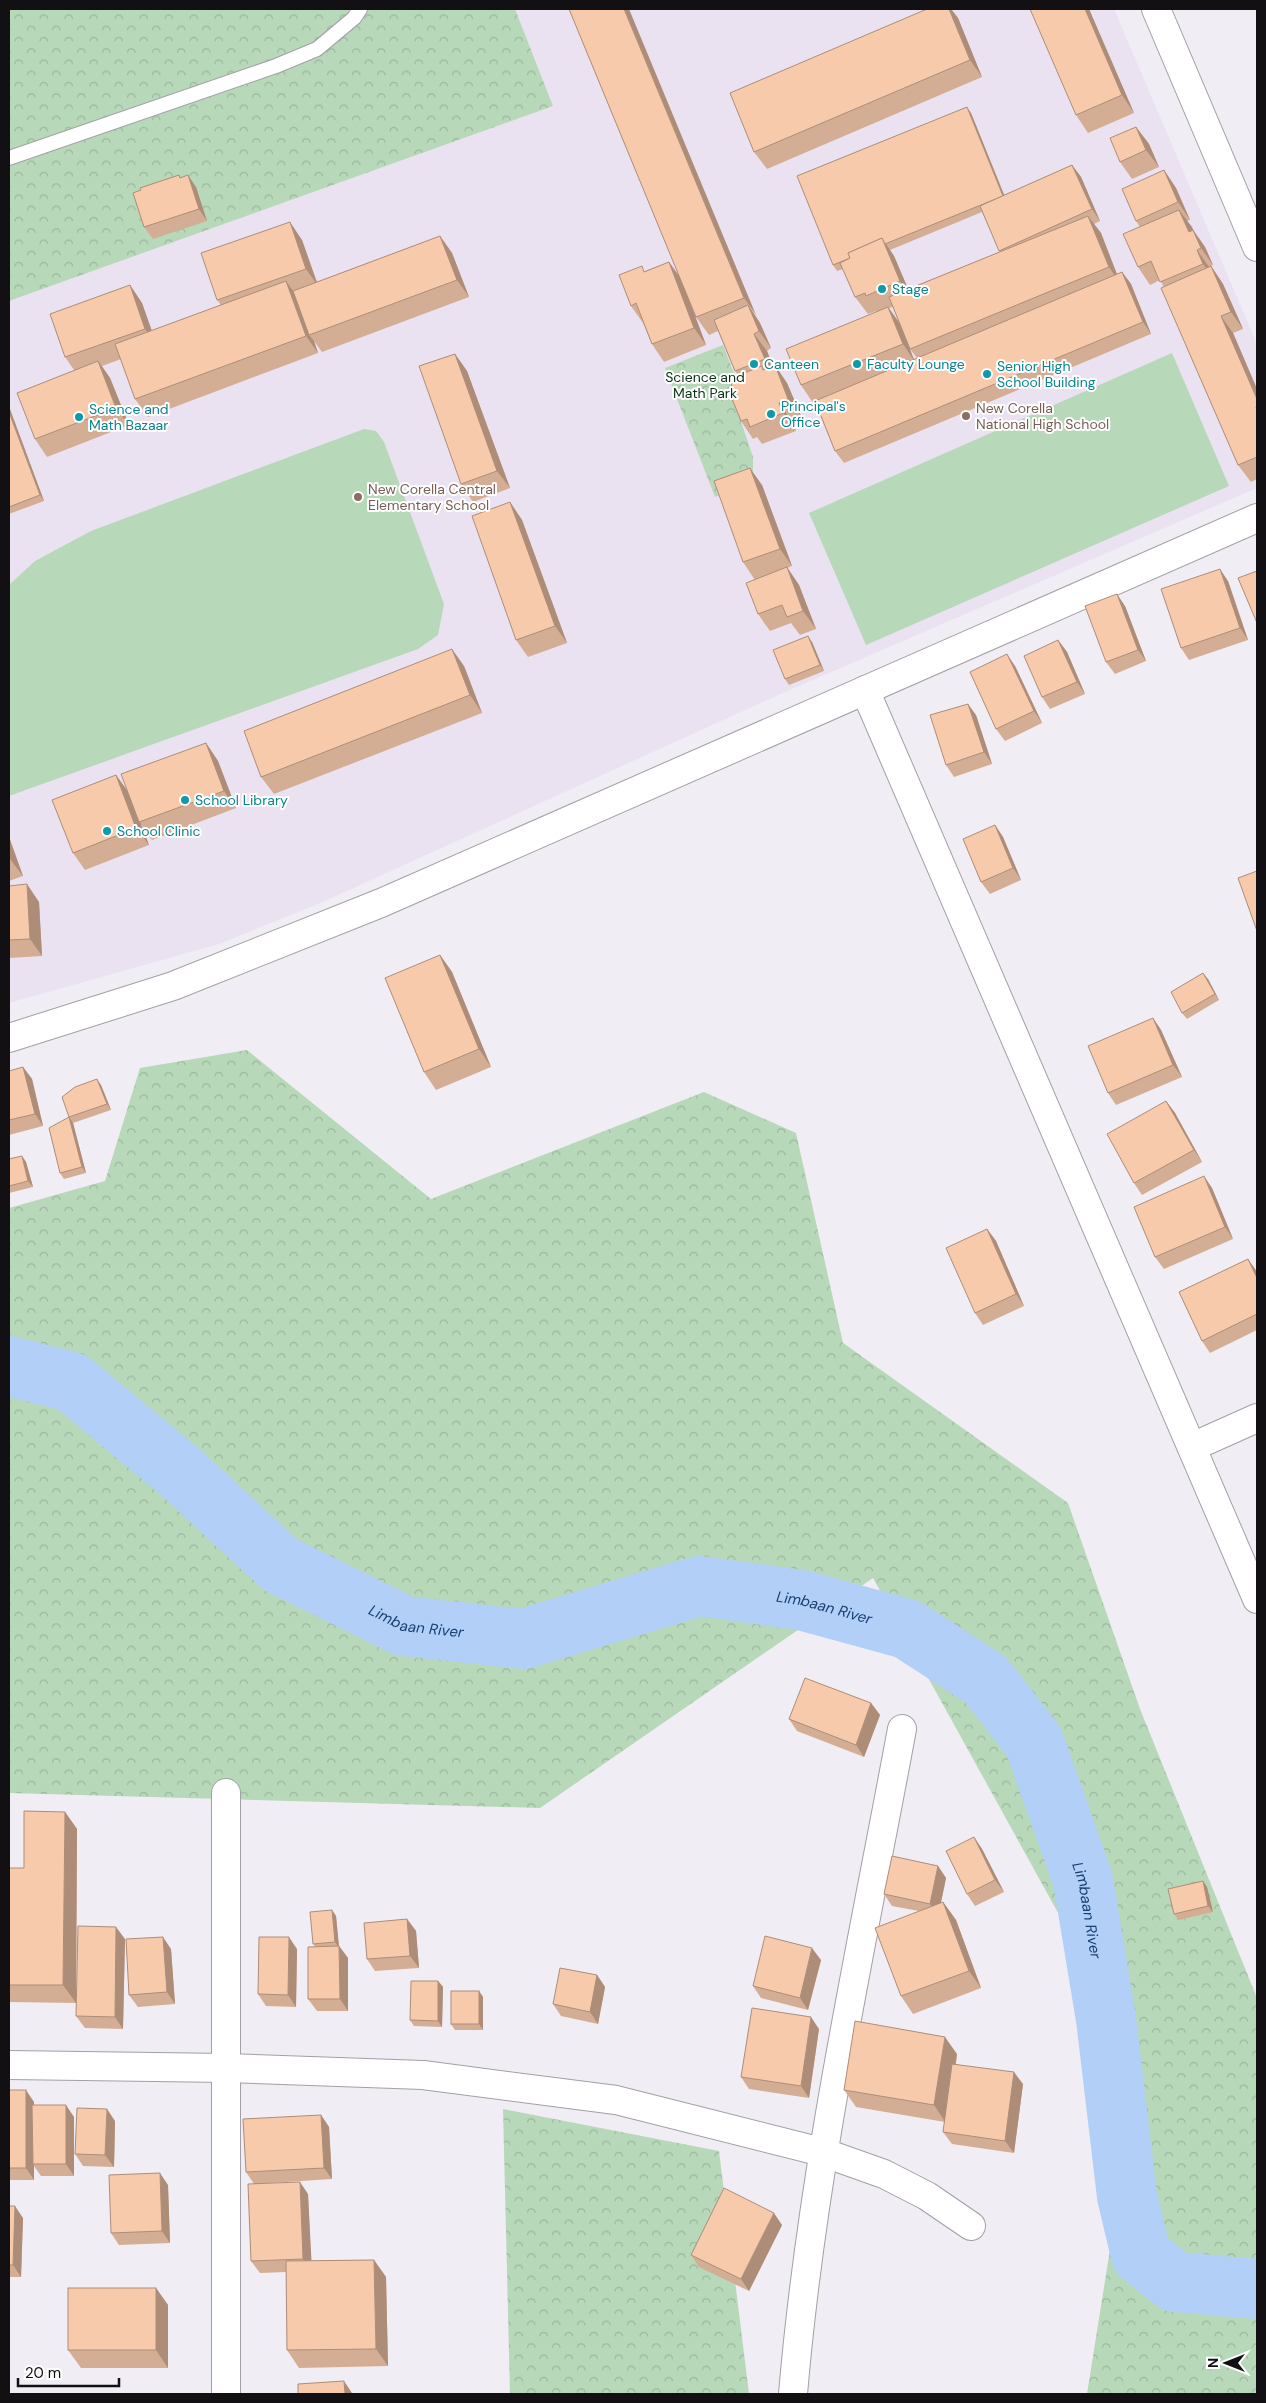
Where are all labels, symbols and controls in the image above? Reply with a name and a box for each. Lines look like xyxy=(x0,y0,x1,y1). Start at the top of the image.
place label: Stage xyxy=(892,280,929,298)
marker: Stage xyxy=(876,283,888,295)
place label: Canteen xyxy=(764,355,819,373)
place label: Faculty Lounge xyxy=(867,355,965,373)
place label: Senior High School Building xyxy=(997,357,1096,391)
marker: Canteen xyxy=(748,358,760,370)
marker: Faculty Lounge xyxy=(851,358,863,370)
park label: Science and Math Park xyxy=(665,368,745,402)
marker: Senior High School Building xyxy=(981,368,993,380)
place label: Principal's Office xyxy=(781,397,846,431)
place label: New Corella National High School xyxy=(976,399,1109,433)
place label: Science and Math Bazaar xyxy=(89,400,169,434)
marker: Principal's Office xyxy=(765,408,777,420)
marker: New Corella National High School xyxy=(960,410,972,422)
marker: Science and Math Bazaar xyxy=(73,411,85,423)
place label: New Corella Central Elementary School xyxy=(368,480,496,514)
marker: New Corella Central Elementary School xyxy=(352,491,364,503)
place label: School Library xyxy=(195,791,288,809)
marker: School Library xyxy=(179,794,191,806)
place label: School Clinic xyxy=(117,822,201,840)
marker: School Clinic xyxy=(101,825,113,837)
water label: Limbaan River xyxy=(775,1587,875,1629)
water label: Limbaan River xyxy=(365,1600,465,1642)
water label: Limbaan River xyxy=(1067,1859,1106,1961)
north arrow xyxy=(1201,2338,1251,2388)
scale bar xyxy=(18,2356,119,2388)
text: N xyxy=(1204,2358,1222,2368)
text: 20 m xyxy=(25,2363,61,2383)

